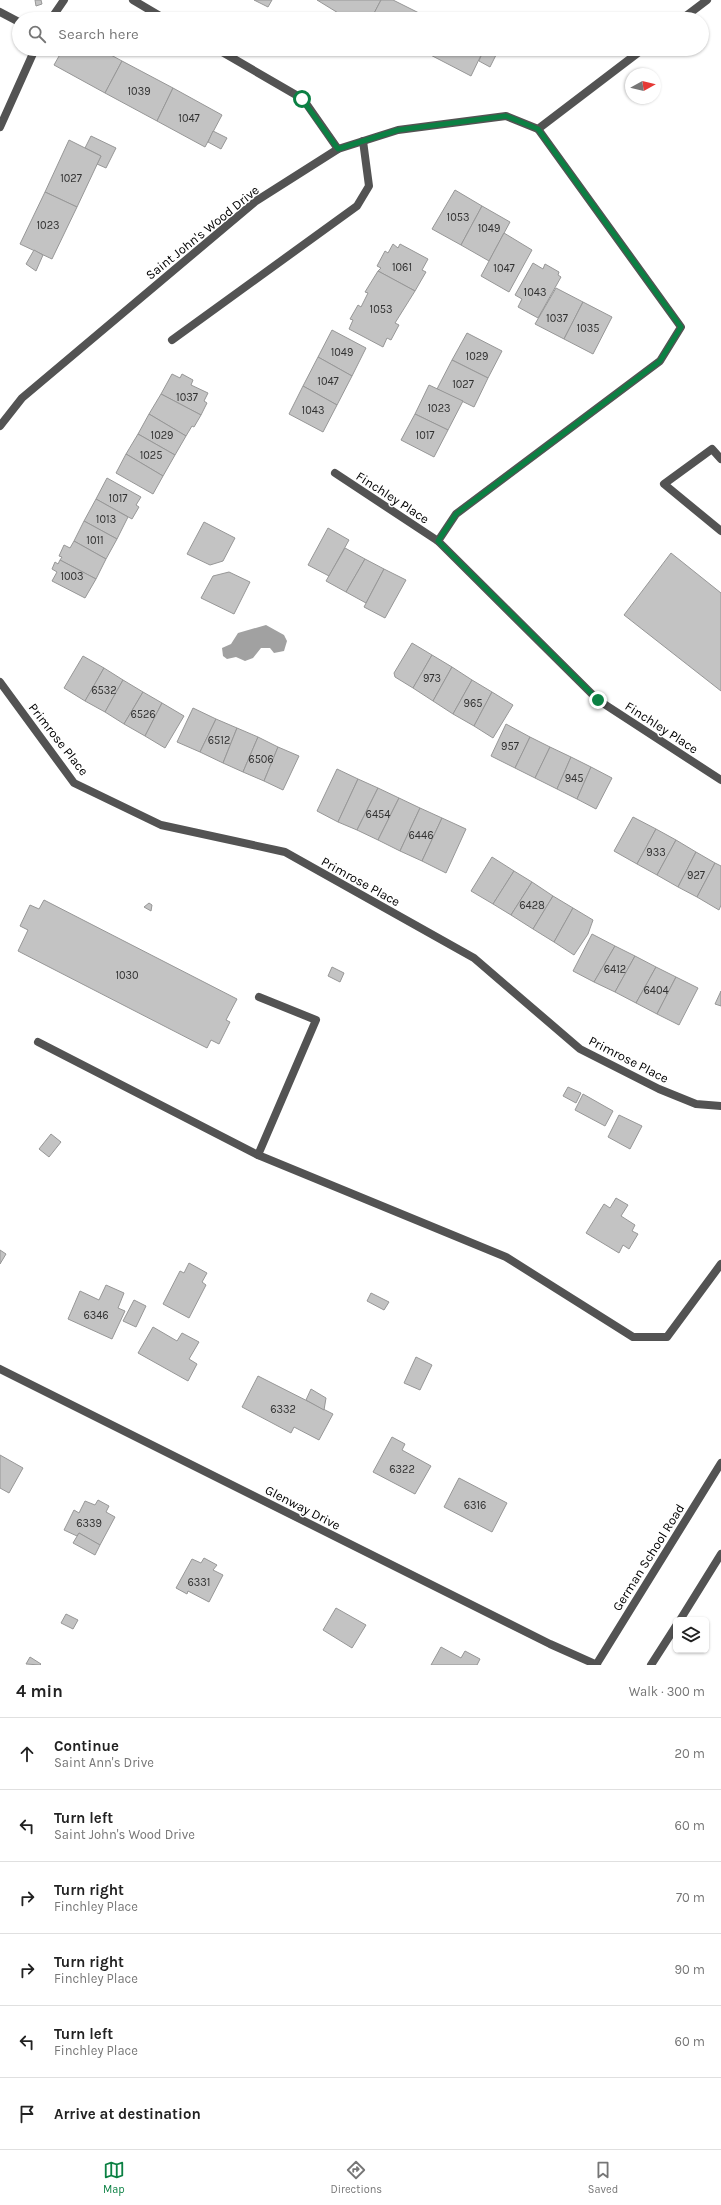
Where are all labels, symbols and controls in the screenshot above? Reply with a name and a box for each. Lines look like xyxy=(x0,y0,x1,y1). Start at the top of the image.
search box xyxy=(12,12,709,56)
icon: search xyxy=(26,23,48,45)
text: Search here xyxy=(58,25,139,43)
north arrow xyxy=(625,68,661,104)
house number: 1039 xyxy=(127,85,151,98)
route start xyxy=(293,90,311,108)
house number: 1047 xyxy=(178,112,200,125)
house number: 1027 xyxy=(60,172,82,185)
street label: Saint John's Wood Drive xyxy=(143,182,262,283)
house number: 1053 xyxy=(447,211,469,224)
house number: 1023 xyxy=(36,219,60,232)
house number: 1049 xyxy=(478,222,500,235)
house number: 1061 xyxy=(392,261,412,274)
house number: 1047 xyxy=(493,262,515,275)
house number: 1043 xyxy=(524,286,546,299)
house number: 1053 xyxy=(370,303,392,316)
house number: 1037 xyxy=(546,312,568,325)
house number: 1035 xyxy=(577,322,599,335)
house number: 1049 xyxy=(331,346,353,359)
house number: 1029 xyxy=(466,350,488,363)
house number: 1047 xyxy=(317,375,339,388)
house number: 1027 xyxy=(452,378,474,391)
house number: 1037 xyxy=(176,391,198,404)
house number: 1023 xyxy=(427,402,451,415)
house number: 1043 xyxy=(302,404,324,417)
house number: 1029 xyxy=(151,429,173,442)
house number: 1017 xyxy=(416,429,434,442)
house number: 1025 xyxy=(140,449,162,462)
street label: Finchley Place xyxy=(353,468,432,527)
house number: 1017 xyxy=(109,492,127,505)
house number: 1013 xyxy=(96,513,116,526)
house number: 1011 xyxy=(86,534,104,547)
house number: 1003 xyxy=(60,570,84,583)
house number: 973 xyxy=(423,672,441,685)
house number: 6532 xyxy=(91,684,117,697)
route end xyxy=(589,691,607,709)
house number: 965 xyxy=(464,697,482,710)
street label: Finchley Place xyxy=(622,698,701,757)
street label: Primrose Place xyxy=(26,700,92,779)
house number: 6526 xyxy=(130,708,156,721)
house number: 6512 xyxy=(208,734,230,747)
house number: 957 xyxy=(501,740,519,753)
house number: 6506 xyxy=(248,753,274,766)
house number: 945 xyxy=(565,772,583,785)
house number: 6454 xyxy=(366,808,390,821)
house number: 6446 xyxy=(409,829,433,842)
house number: 933 xyxy=(646,846,666,859)
street label: Primrose Place xyxy=(319,854,403,909)
house number: 927 xyxy=(687,869,705,882)
house number: 6428 xyxy=(519,899,545,912)
house number: 6412 xyxy=(604,963,626,976)
house number: 1030 xyxy=(115,969,139,982)
house number: 6404 xyxy=(643,984,669,997)
street label: Primrose Place xyxy=(586,1033,672,1086)
house number: 6346 xyxy=(83,1309,109,1322)
house number: 6332 xyxy=(270,1403,296,1416)
house number: 6322 xyxy=(389,1463,415,1476)
street label: Glenway Drive xyxy=(263,1482,343,1533)
house number: 6316 xyxy=(464,1499,486,1512)
street label: German School Road xyxy=(609,1501,687,1614)
house number: 6339 xyxy=(76,1517,102,1530)
house number: 6331 xyxy=(188,1576,210,1589)
map controls xyxy=(673,1617,709,1653)
button: layers xyxy=(673,1617,709,1653)
text: 4 min xyxy=(16,1681,63,1701)
text: Walk · 300 m xyxy=(629,1684,705,1699)
text: Continue xyxy=(54,1737,119,1755)
icon: ahead xyxy=(16,1743,38,1765)
text: 20 m xyxy=(675,1746,705,1761)
text: Saint Ann's Drive xyxy=(54,1755,154,1770)
text: Turn left xyxy=(54,1809,113,1827)
icon: left xyxy=(16,1815,38,1837)
text: 60 m xyxy=(675,1818,705,1833)
text: Saint John's Wood Drive xyxy=(54,1827,195,1842)
text: Turn right xyxy=(54,1881,124,1899)
icon: right xyxy=(16,1887,38,1909)
text: 70 m xyxy=(676,1890,705,1905)
text: Finchley Place xyxy=(54,1899,138,1914)
text: Turn right xyxy=(54,1953,124,1971)
icon: right xyxy=(16,1959,38,1981)
text: 90 m xyxy=(674,1962,705,1977)
text: Finchley Place xyxy=(54,1971,138,1986)
text: Turn left xyxy=(54,2025,113,2043)
icon: left xyxy=(16,2031,38,2053)
text: 60 m xyxy=(675,2034,705,2049)
text: Finchley Place xyxy=(54,2043,138,2058)
icon: arrive xyxy=(16,2103,38,2125)
text: Arrive at destination xyxy=(54,2105,201,2123)
tab: Map xyxy=(103,2159,125,2196)
tab: Directions xyxy=(330,2159,382,2196)
tab: Saved xyxy=(588,2159,618,2196)

